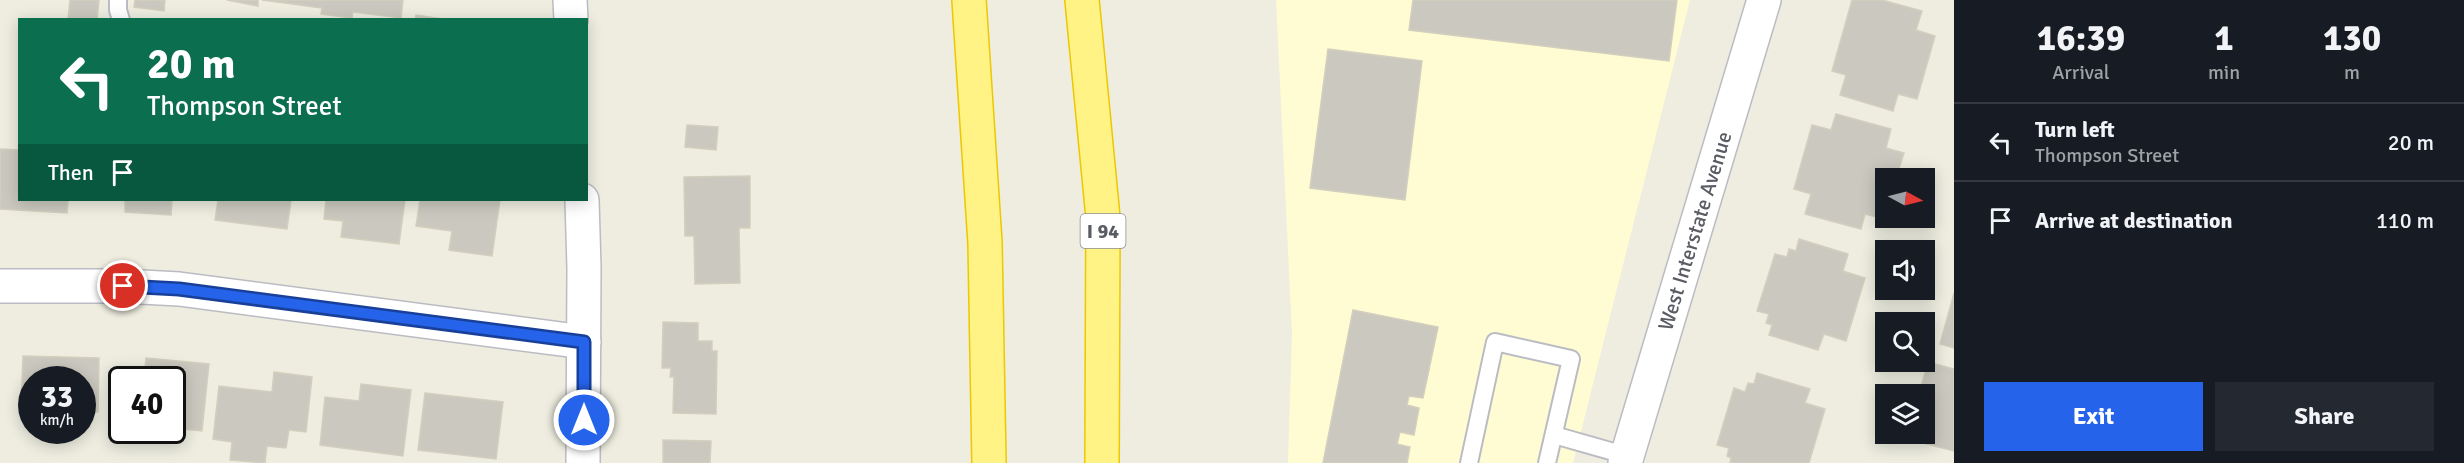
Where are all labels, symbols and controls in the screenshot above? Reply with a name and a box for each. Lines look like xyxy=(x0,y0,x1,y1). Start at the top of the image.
text: 16:39 xyxy=(2037,16,2125,61)
text: 1 xyxy=(2214,16,2234,61)
text: 130 xyxy=(2323,16,2381,61)
text: 20 m xyxy=(147,39,236,90)
icon: left xyxy=(48,42,126,120)
text: Arrival xyxy=(2052,60,2110,85)
text: min xyxy=(2208,60,2240,85)
text: m xyxy=(2344,60,2360,85)
text: Thompson Street xyxy=(147,90,342,123)
text: Turn left xyxy=(2035,116,2115,143)
icon: left xyxy=(1984,126,2017,159)
street label: West Interstate Avenue xyxy=(1652,128,1738,334)
text: 20 m xyxy=(2388,129,2434,156)
text: Thompson Street xyxy=(2035,143,2179,168)
icon: arrive xyxy=(106,156,139,189)
text: Then xyxy=(48,159,94,186)
north arrow xyxy=(1875,168,1935,228)
map controls xyxy=(1875,168,1935,444)
icon: arrive xyxy=(1984,204,2017,237)
text: Arrive at destination xyxy=(2035,207,2232,234)
text: 110 m xyxy=(2376,207,2434,234)
road number: I 94 xyxy=(1080,214,1126,248)
button: sound xyxy=(1875,240,1935,300)
pin xyxy=(97,260,148,311)
icon: arrive xyxy=(106,269,139,302)
button: search xyxy=(1875,312,1935,372)
speed limit sign: 40 xyxy=(108,366,186,444)
text: 33 xyxy=(41,379,73,416)
button: Exit xyxy=(1984,382,2203,451)
button: Share xyxy=(2215,382,2434,451)
button: layers xyxy=(1875,384,1935,444)
position arrow xyxy=(552,388,616,452)
text: km/h xyxy=(40,411,74,429)

